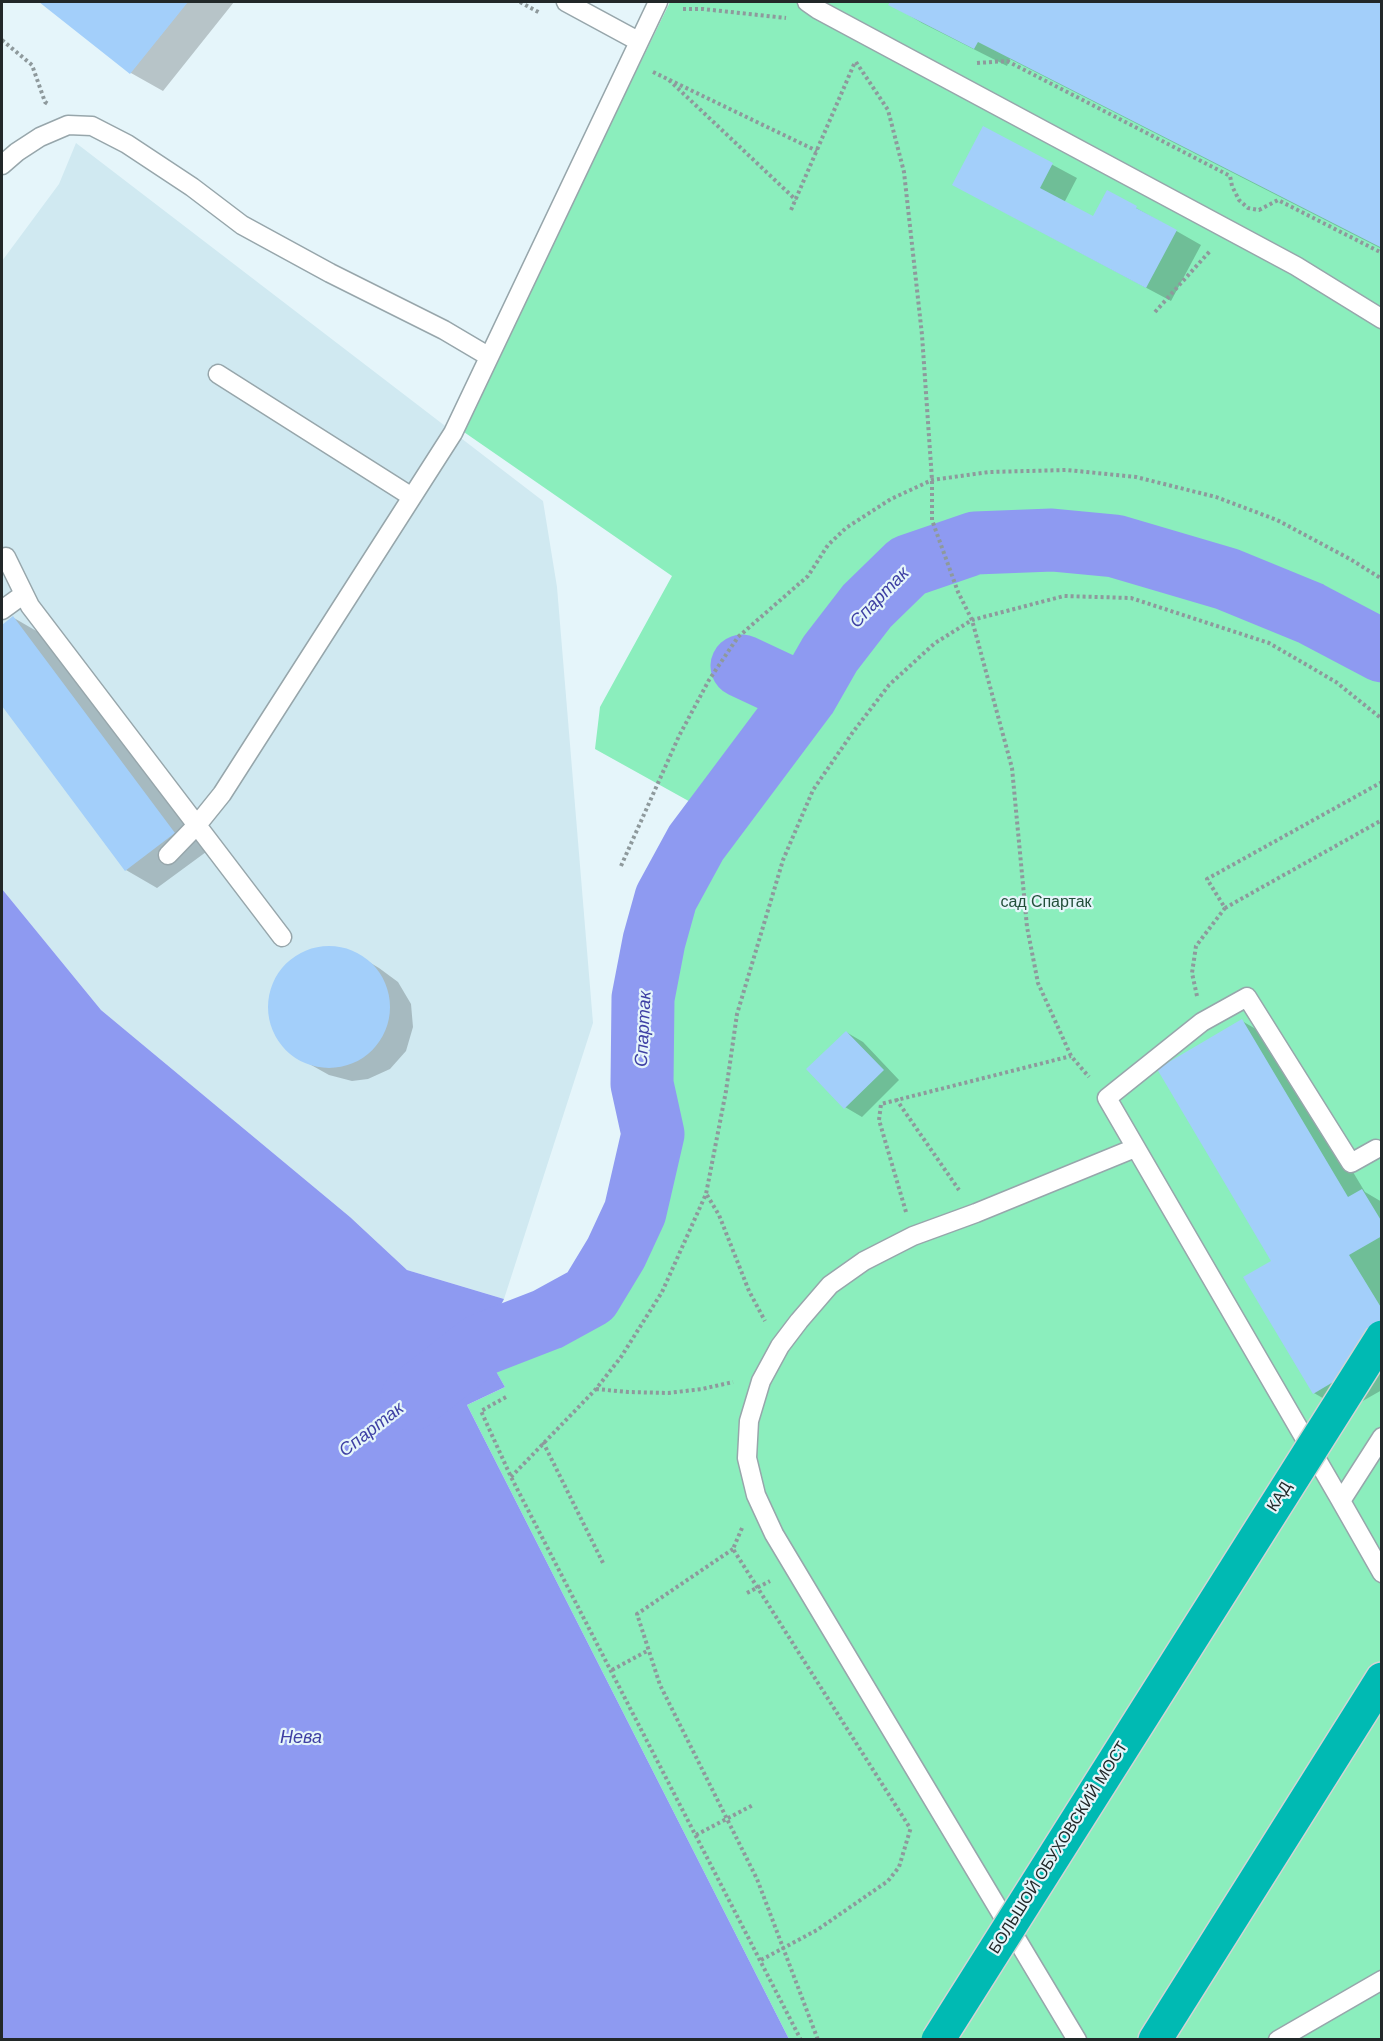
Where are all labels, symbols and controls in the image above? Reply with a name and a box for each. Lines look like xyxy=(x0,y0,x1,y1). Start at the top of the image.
water label: Спартак xyxy=(846,563,914,633)
park label: сад Спартак xyxy=(1000,893,1092,913)
water label: Спартак xyxy=(631,990,657,1068)
water label: Спартак xyxy=(335,1398,409,1462)
street label: КАД xyxy=(1264,1479,1296,1515)
water label: Нева xyxy=(280,1727,322,1749)
street label: БОЛЬШОЙ ОБУХОВСКИЙ МОСТ xyxy=(986,1738,1132,1958)

